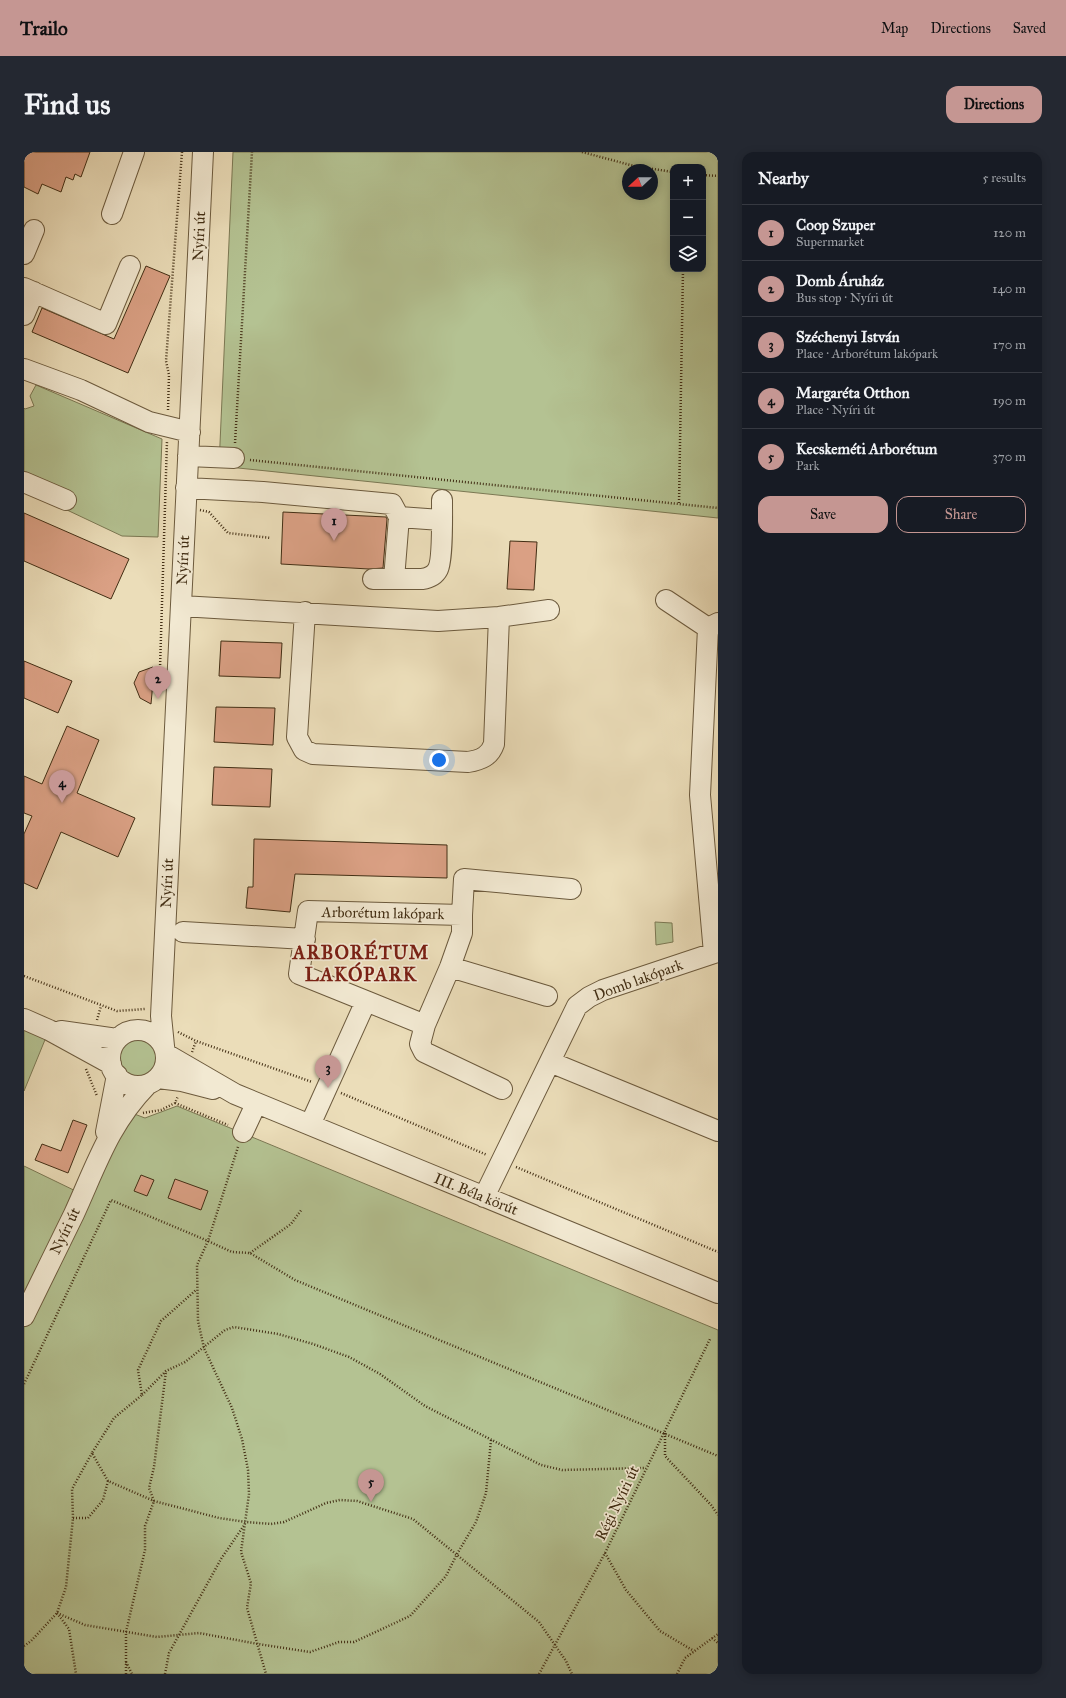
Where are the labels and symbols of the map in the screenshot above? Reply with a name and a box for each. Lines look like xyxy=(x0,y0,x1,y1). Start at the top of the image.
north arrow xyxy=(622,164,658,200)
street label: Nyíri út xyxy=(189,210,209,261)
pin: 1 xyxy=(321,508,347,541)
street label: Nyíri út xyxy=(173,534,193,585)
pin: 2 xyxy=(145,666,171,699)
your location xyxy=(429,750,449,770)
pin: 4 xyxy=(49,770,75,803)
street label: Nyíri út xyxy=(157,857,177,908)
street label: Arborétum lakópark xyxy=(320,903,445,923)
district label: ARBORÉTUM LAKÓPARK xyxy=(291,939,429,986)
street label: Domb lakópark xyxy=(591,956,685,1004)
pin: 3 xyxy=(315,1055,341,1088)
street label: III. Béla körút xyxy=(431,1169,521,1219)
street label: Nyíri út xyxy=(46,1204,84,1257)
street label: Régi Nyíri út xyxy=(591,1462,643,1543)
pin: 5 xyxy=(358,1469,384,1502)

